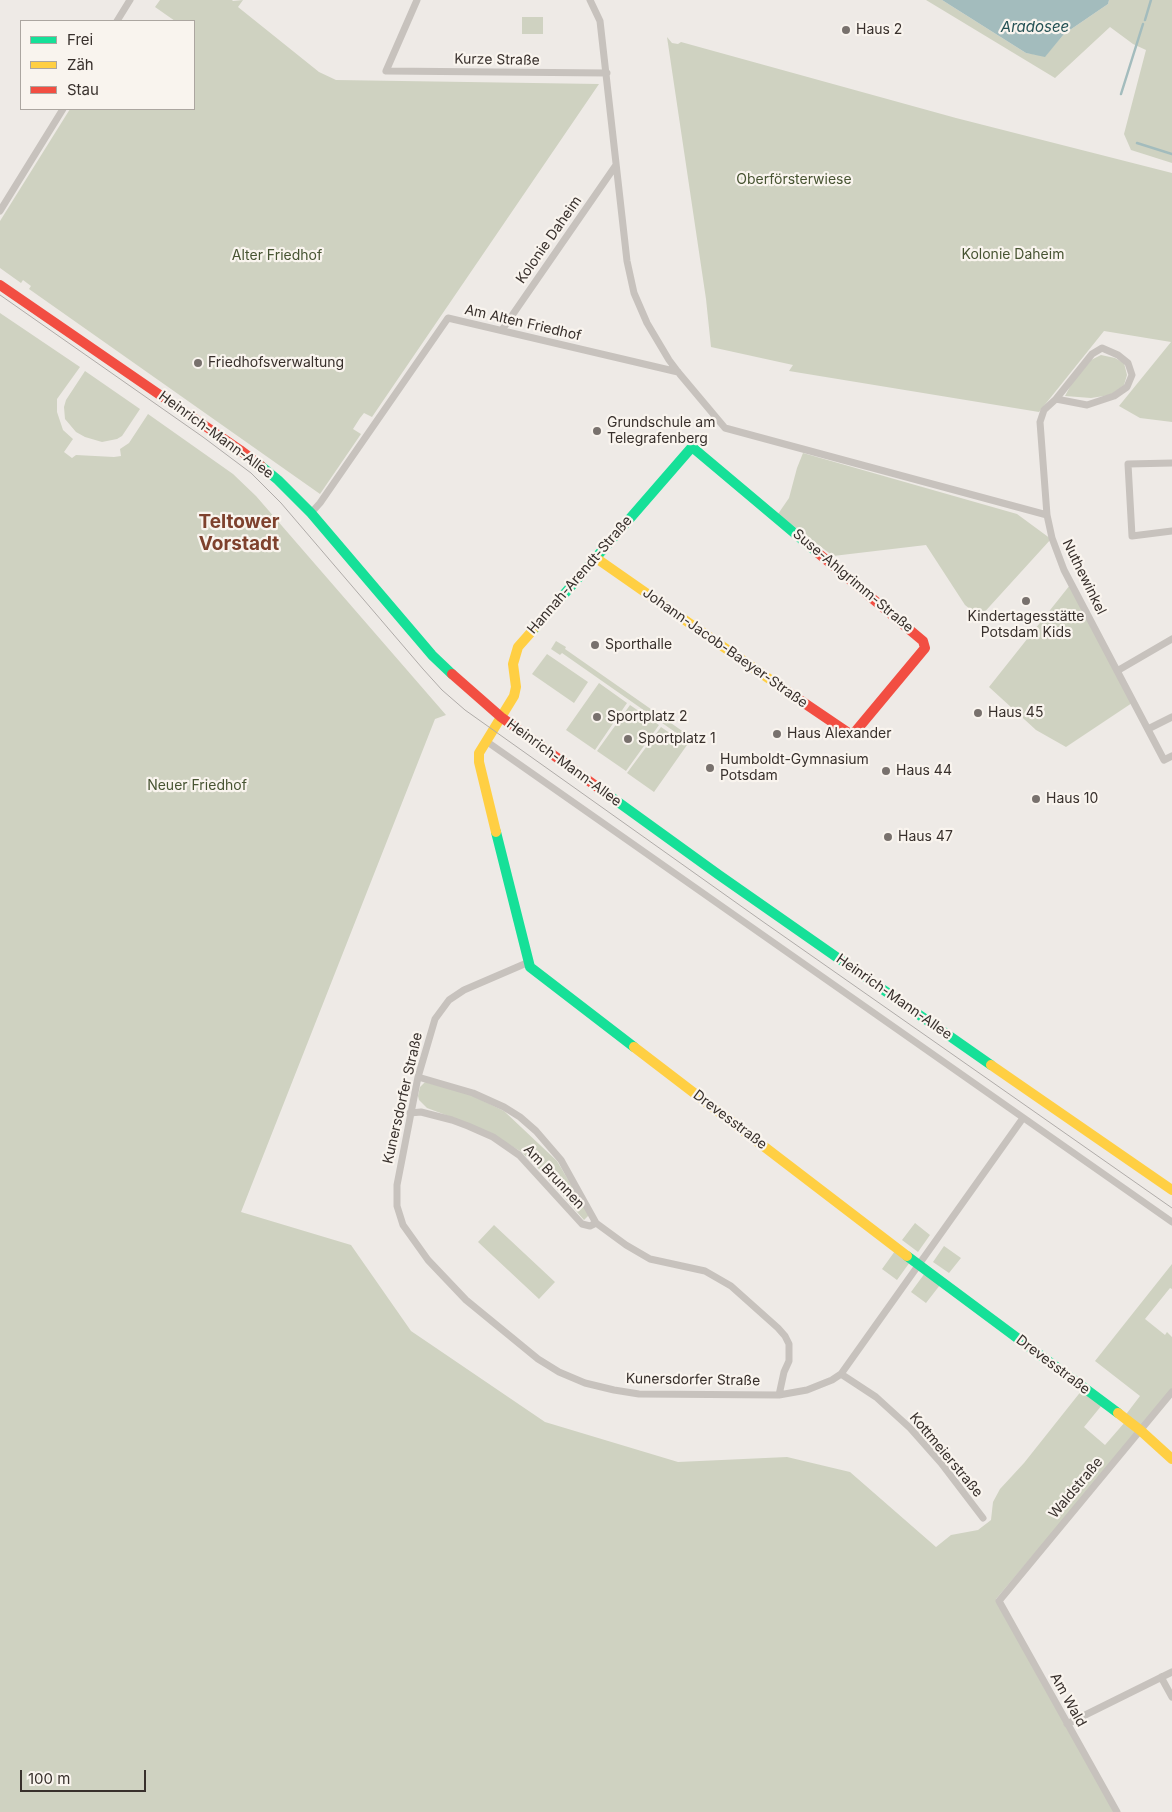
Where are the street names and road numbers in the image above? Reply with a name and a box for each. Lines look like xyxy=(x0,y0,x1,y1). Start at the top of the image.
street label: Kurze Straße xyxy=(454,51,540,69)
street label: Kolonie Daheim xyxy=(513,193,585,287)
street label: Am Alten Friedhof xyxy=(463,301,583,345)
street label: Heinrich-Mann-Allee xyxy=(155,388,277,482)
street label: Hannah-Arendt-Straße xyxy=(524,512,636,638)
street label: Suse-Ahlgrimm-Straße xyxy=(789,526,917,636)
street label: Nuthewinkel xyxy=(1059,537,1109,617)
street label: Johann-Jacob-Baeyer-Straße xyxy=(639,584,811,712)
street label: Heinrich-Mann-Allee xyxy=(503,716,625,810)
street label: Heinrich-Mann-Allee xyxy=(833,951,955,1043)
street label: Kunersdorfer Straße xyxy=(380,1031,426,1165)
street label: Drevesstraße xyxy=(690,1087,770,1153)
street label: Am Brunnen xyxy=(520,1141,588,1213)
street label: Drevesstraße xyxy=(1013,1332,1093,1398)
street label: Kunersdorfer Straße xyxy=(626,1370,760,1390)
street label: Kottmeierstraße xyxy=(906,1409,986,1501)
street label: Waldstraße xyxy=(1046,1454,1106,1522)
street label: Am Wald xyxy=(1046,1670,1090,1730)

